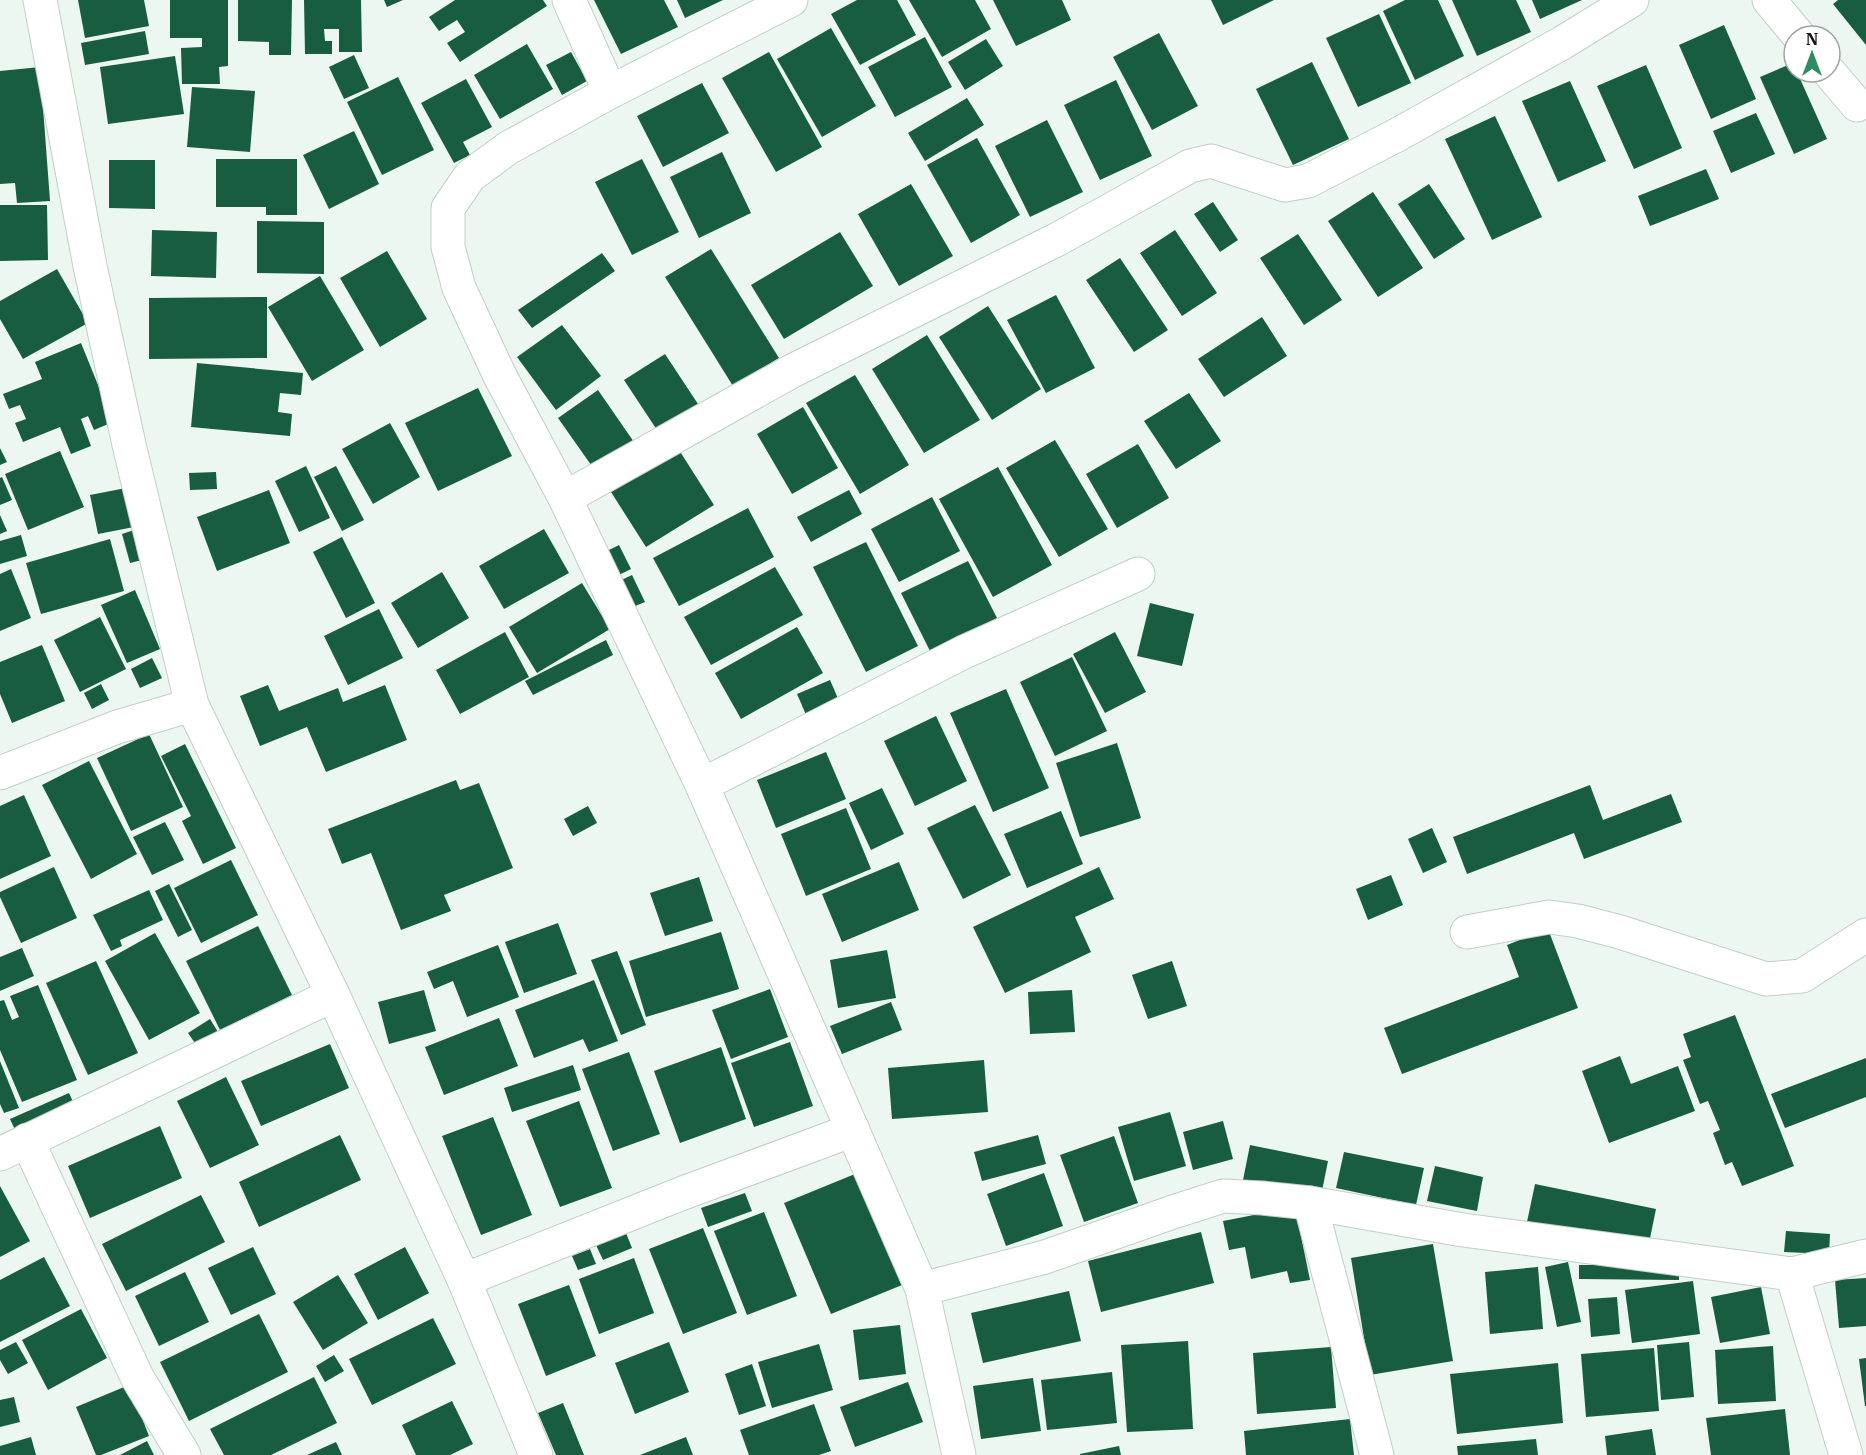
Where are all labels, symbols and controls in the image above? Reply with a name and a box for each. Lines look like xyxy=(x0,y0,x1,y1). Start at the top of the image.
north arrow xyxy=(1782,24,1842,84)
text: N xyxy=(1806,29,1818,49)

